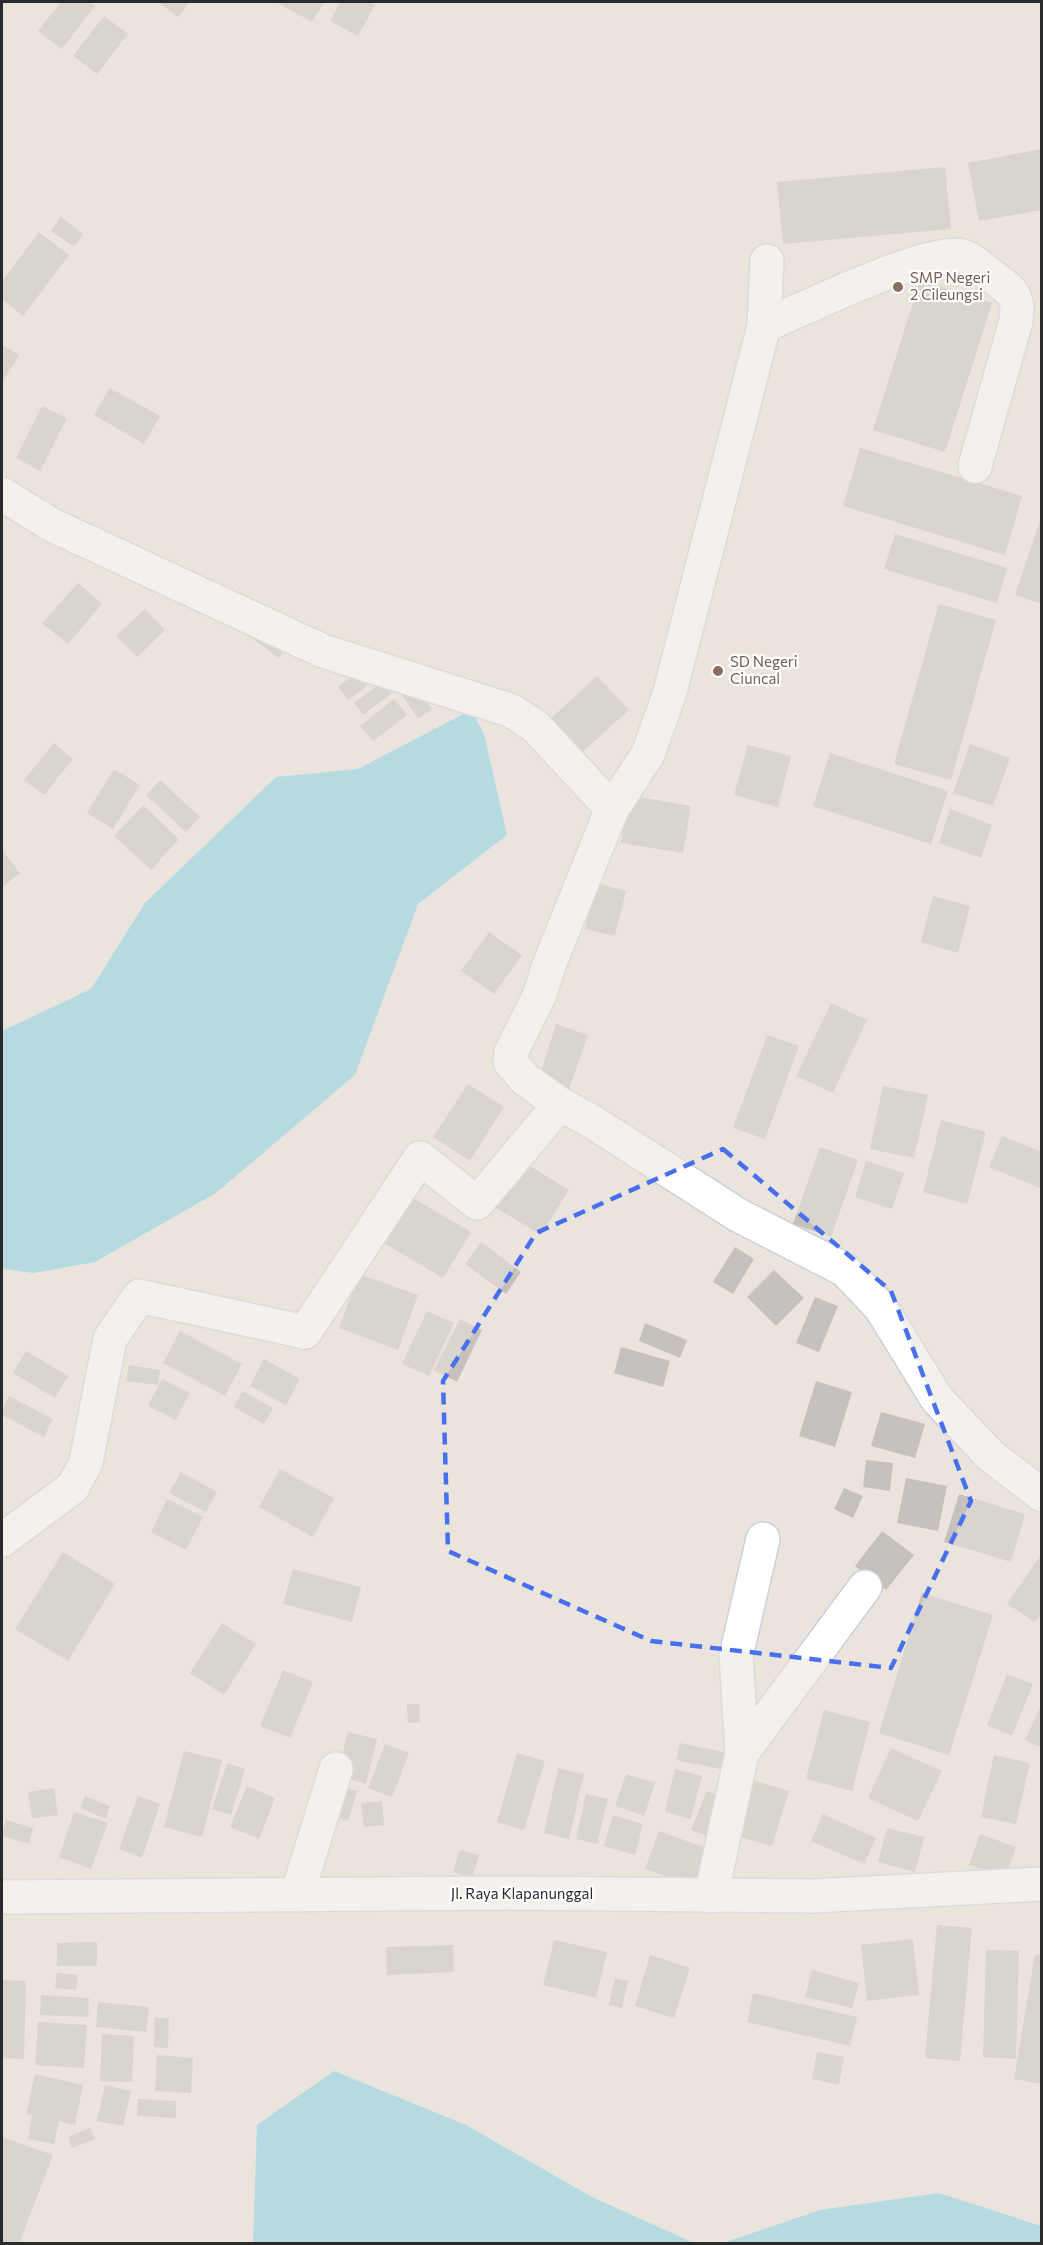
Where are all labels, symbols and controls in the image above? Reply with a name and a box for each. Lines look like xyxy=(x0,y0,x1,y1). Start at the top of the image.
place label: SMP Negeri 2 Cileungsi xyxy=(910,268,990,303)
marker: SMP Negeri 2 Cileungsi xyxy=(891,280,905,294)
place label: SD Negeri Ciuncal xyxy=(730,652,798,687)
marker: SD Negeri Ciuncal xyxy=(711,664,725,678)
street label: Jl. Raya Klapanunggal xyxy=(451,1884,593,1902)

